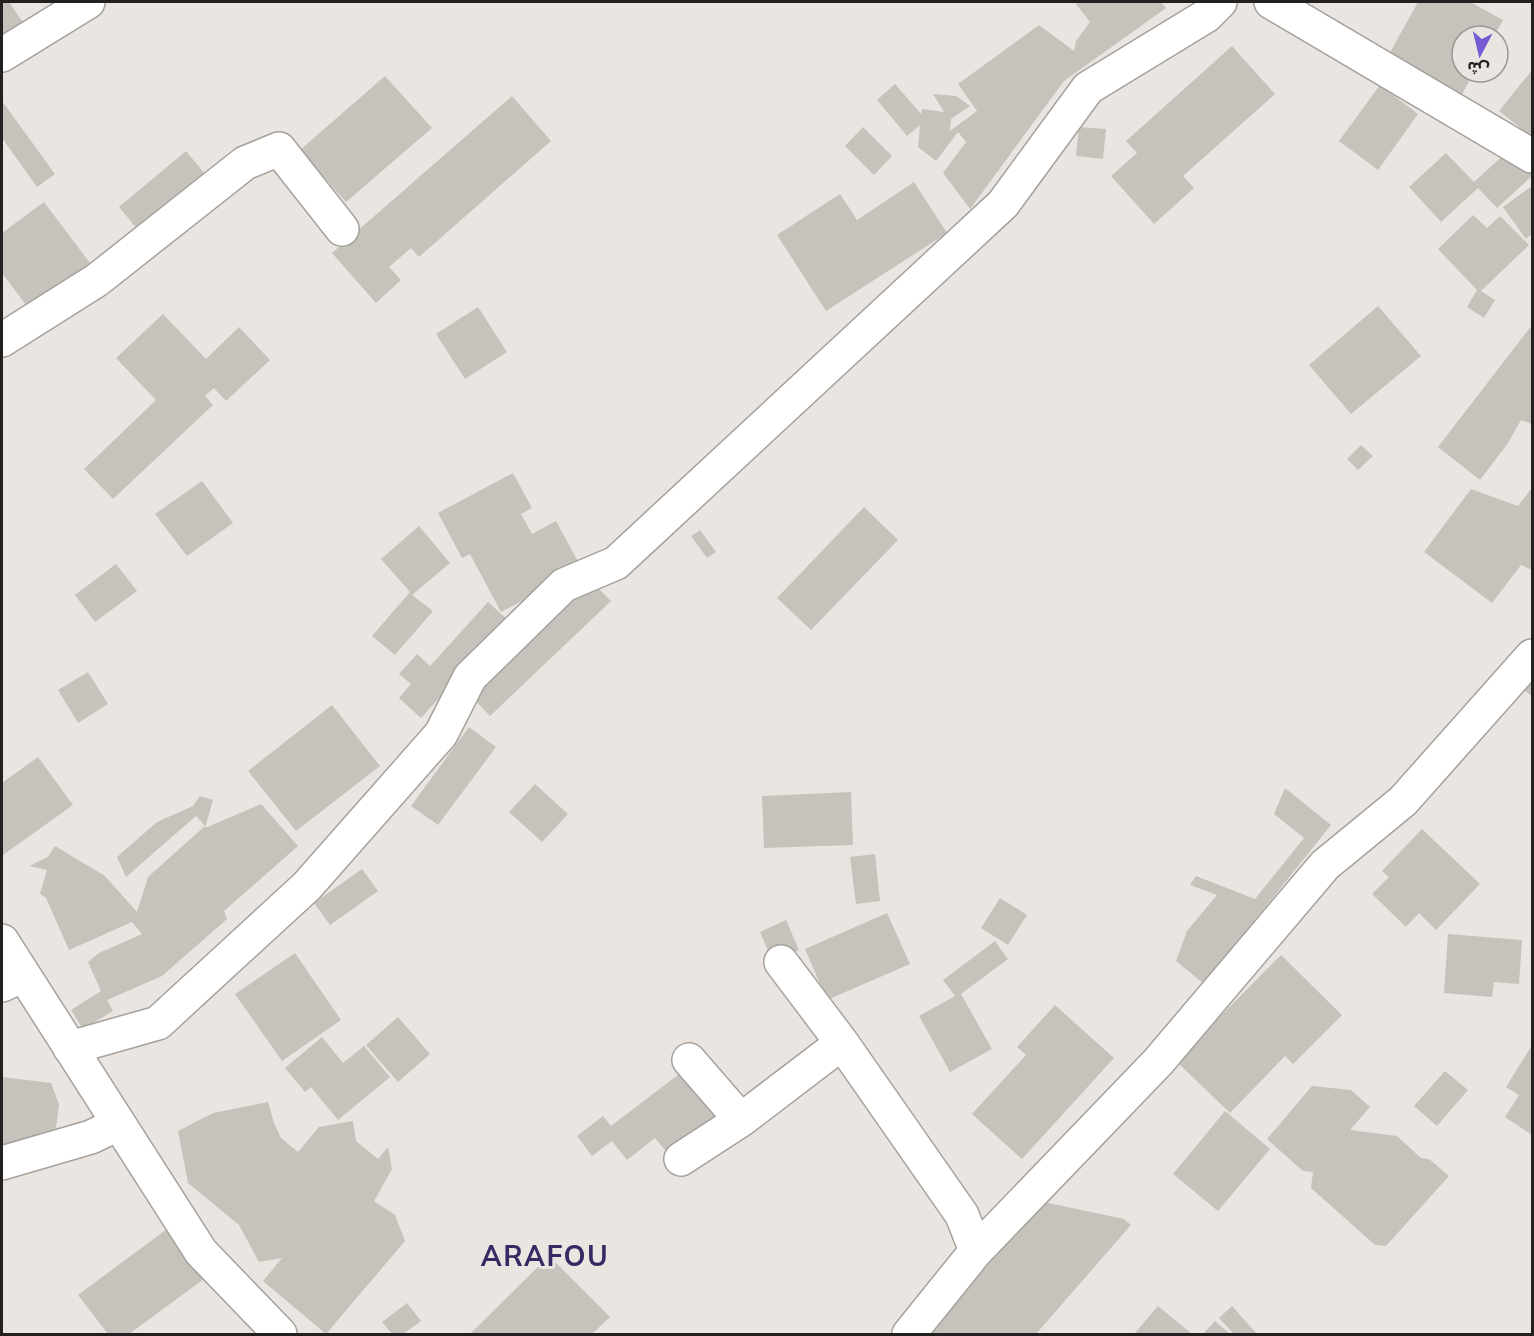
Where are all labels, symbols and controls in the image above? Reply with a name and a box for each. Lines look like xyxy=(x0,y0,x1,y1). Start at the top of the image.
north arrow xyxy=(1450,24,1510,84)
text: ش xyxy=(1466,58,1490,80)
district label: ARAFOU xyxy=(481,1238,609,1273)

